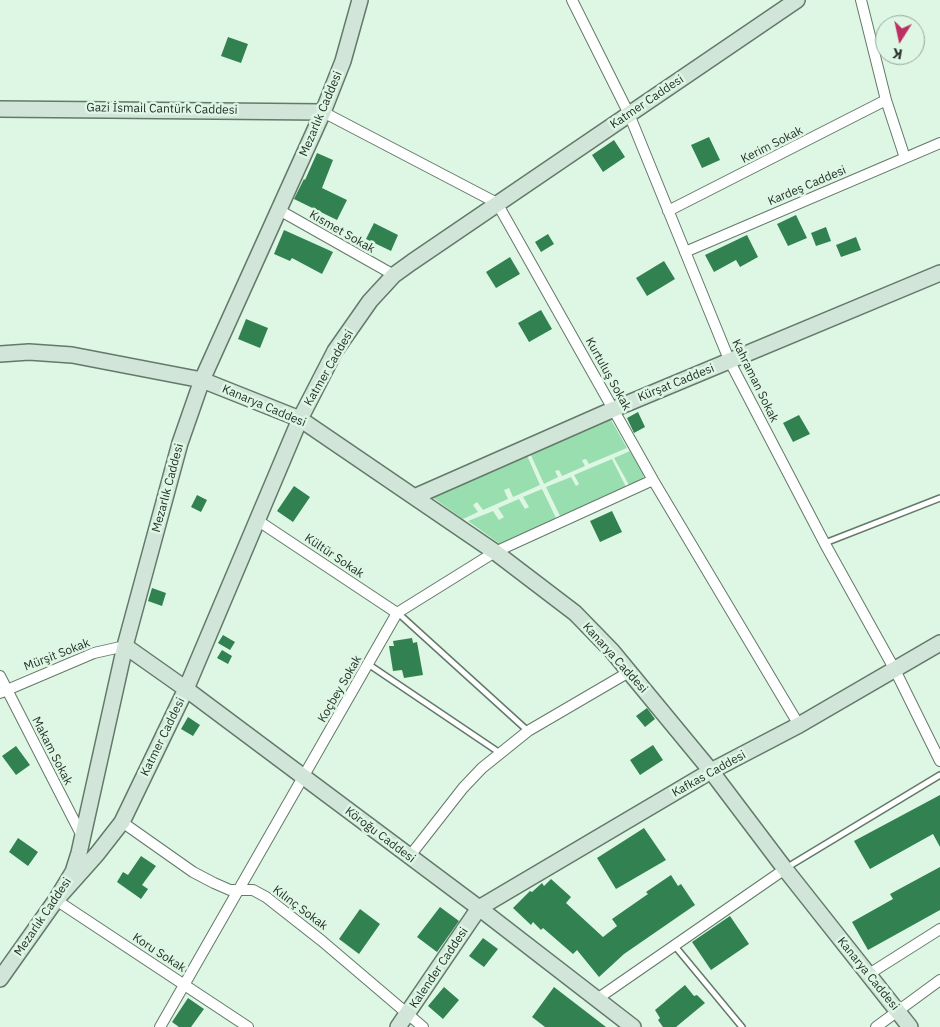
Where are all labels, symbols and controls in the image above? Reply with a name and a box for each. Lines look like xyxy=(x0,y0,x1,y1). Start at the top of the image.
north arrow xyxy=(875,15,925,65)
text: K xyxy=(891,44,904,63)
street label: Mezarlık Caddesi xyxy=(297,69,345,159)
street label: Katmer Caddesi xyxy=(608,72,686,132)
street label: Gazi İsmail Cantürk Caddesi xyxy=(86,100,238,118)
street label: Kerim Sokak xyxy=(739,123,805,167)
street label: Kardeş Caddesi xyxy=(766,163,848,209)
street label: Kısmet Sokak xyxy=(307,207,377,257)
street label: Katmer Caddesi xyxy=(301,327,357,409)
street label: Kurtuluş Sokak xyxy=(582,335,634,413)
street label: Kahraman Sokak xyxy=(729,337,781,425)
street label: Kürşat Caddesi xyxy=(636,361,716,405)
street label: Kanarya Caddesi xyxy=(220,382,308,430)
street label: Mezarlık Caddesi xyxy=(149,442,187,534)
street label: Kültür Sokak xyxy=(302,531,366,581)
street label: Kanarya Caddesi xyxy=(580,620,650,696)
street label: Mürşit Sokak xyxy=(22,636,92,674)
street label: Koçbey Sokak xyxy=(315,653,365,725)
street label: Katmer Caddesi xyxy=(138,695,188,779)
street label: Makam Sokak xyxy=(29,714,75,788)
street label: Kafkas Caddesi xyxy=(670,748,748,800)
street label: Köroğu Caddesi xyxy=(342,804,418,866)
street label: Mezarlık Caddesi xyxy=(12,875,74,959)
street label: Kılınç Sokak xyxy=(270,883,330,933)
street label: Kalender Caddesi xyxy=(407,925,471,1011)
street label: Koru Sokak xyxy=(130,930,188,976)
street label: Kanarya Caddesi xyxy=(834,935,902,1013)

